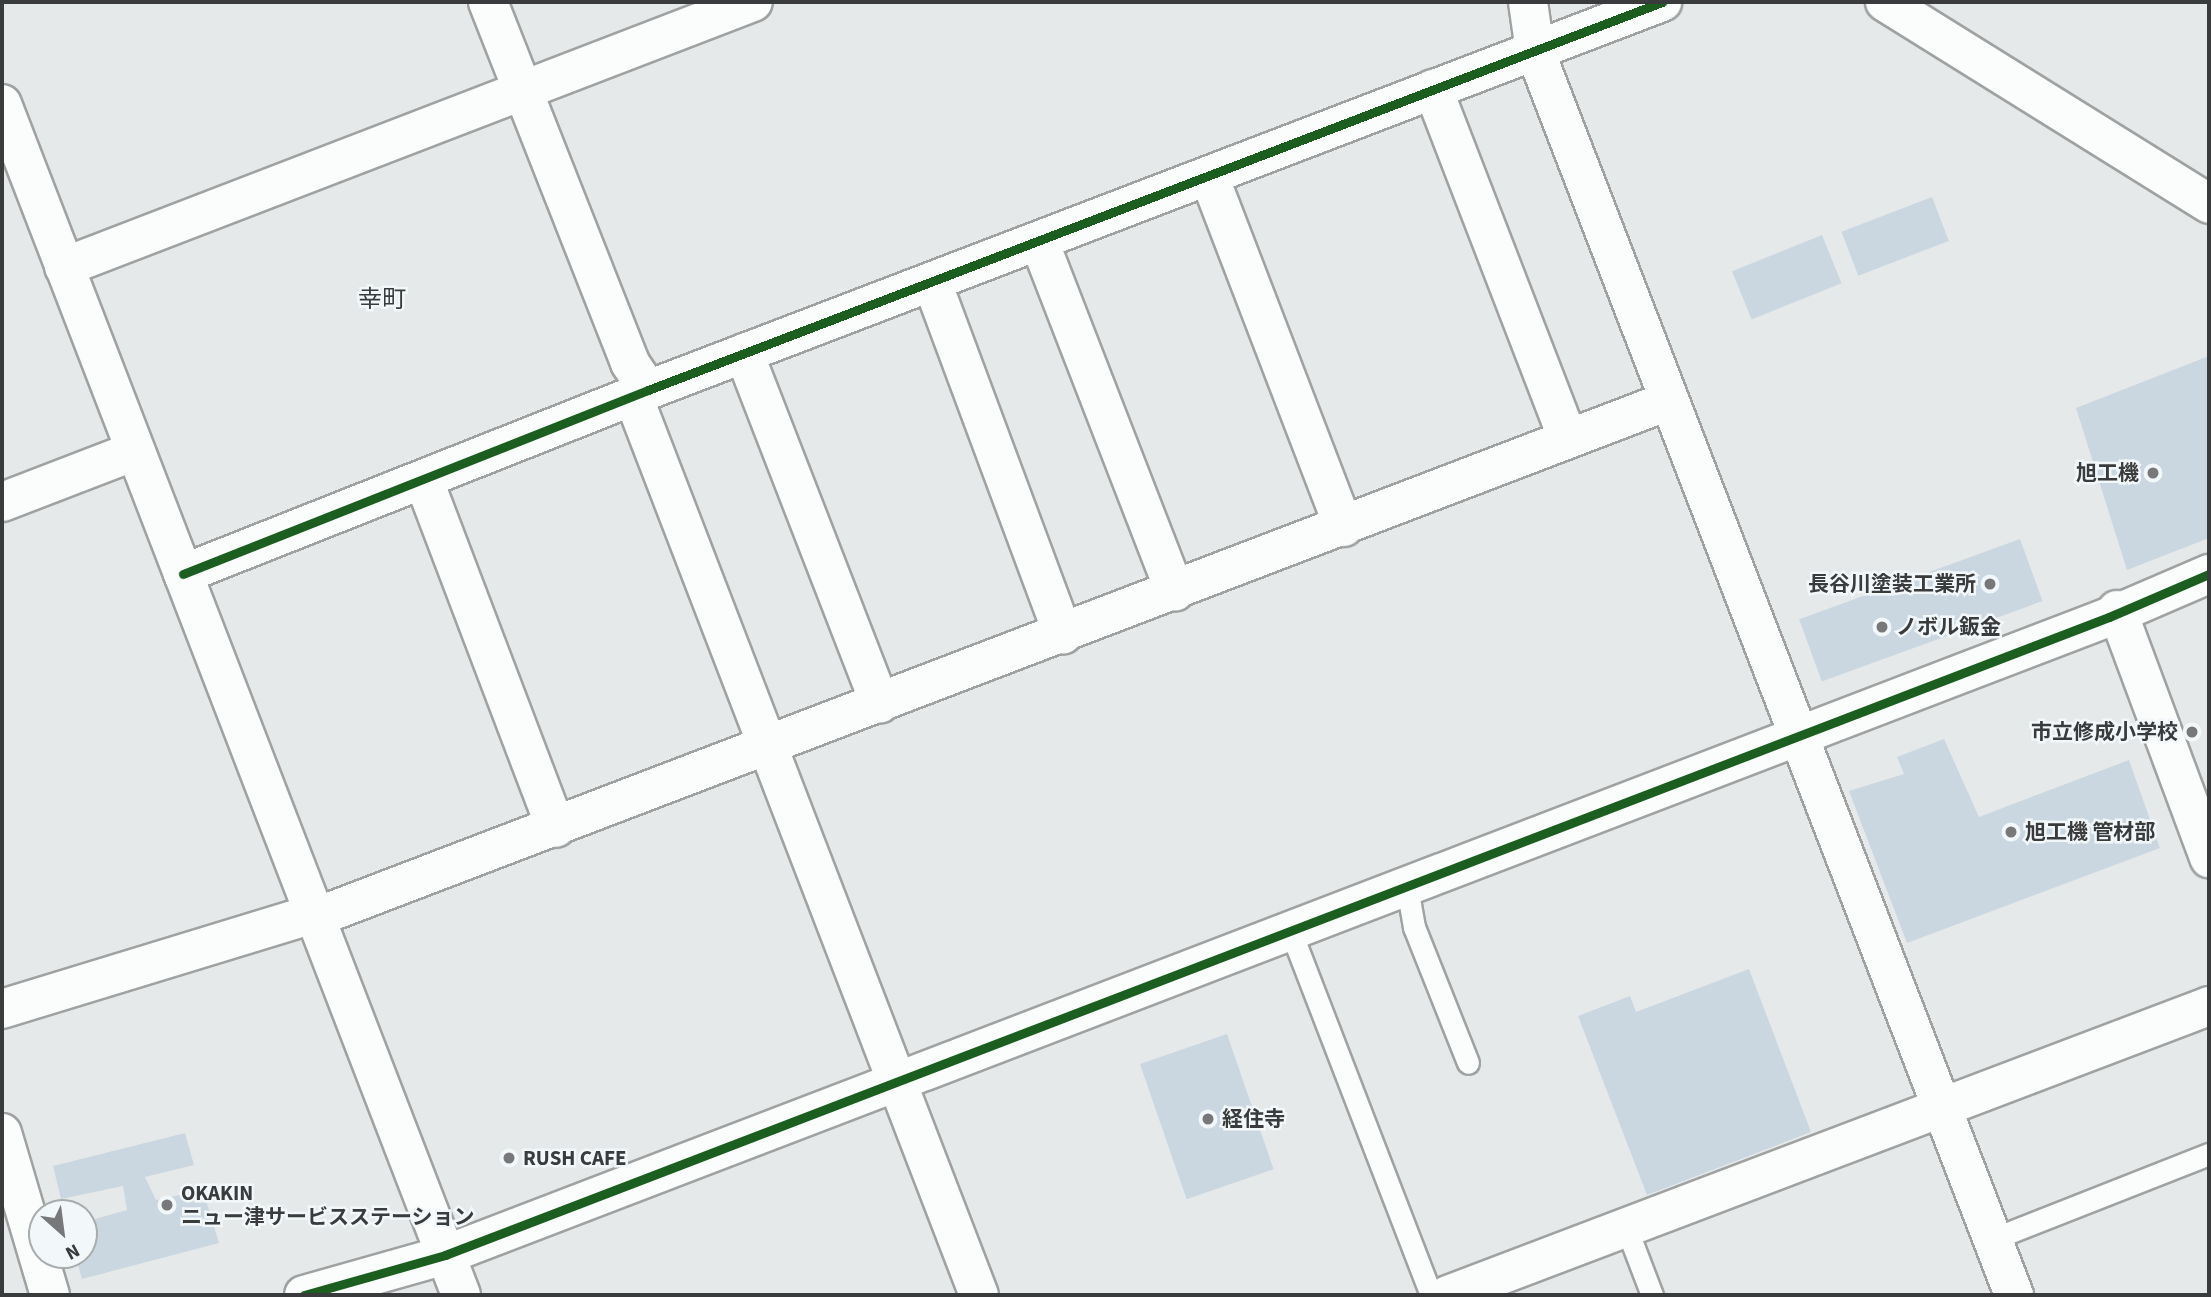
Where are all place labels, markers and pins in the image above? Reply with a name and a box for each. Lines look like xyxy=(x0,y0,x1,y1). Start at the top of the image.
place label: 旭工機 xyxy=(2076,460,2139,486)
marker: 旭工機 xyxy=(2145,465,2161,481)
place label: 長谷川塗装工業所 xyxy=(1808,571,1976,597)
marker: 長谷川塗装工業所 xyxy=(1982,576,1998,592)
place label: ノボル鈑金 xyxy=(1896,614,2001,640)
marker: ノボル鈑金 xyxy=(1874,619,1890,635)
place label: 市立修成小学校 xyxy=(2031,719,2178,745)
marker: 市立修成小学校 xyxy=(2184,724,2200,740)
place label: 旭工機 管材部 xyxy=(2025,819,2155,845)
marker: 旭工機 管材部 xyxy=(2003,824,2019,840)
place label: 経住寺 xyxy=(1222,1106,1285,1132)
marker: 経住寺 xyxy=(1200,1111,1216,1127)
place label: RUSH CAFE xyxy=(523,1145,626,1171)
marker: RUSH CAFE xyxy=(501,1150,517,1166)
place label: OKAKIN ニュー津サービスステーション xyxy=(181,1180,475,1230)
marker: OKAKIN ニュー津サービスステーション xyxy=(159,1197,175,1213)

